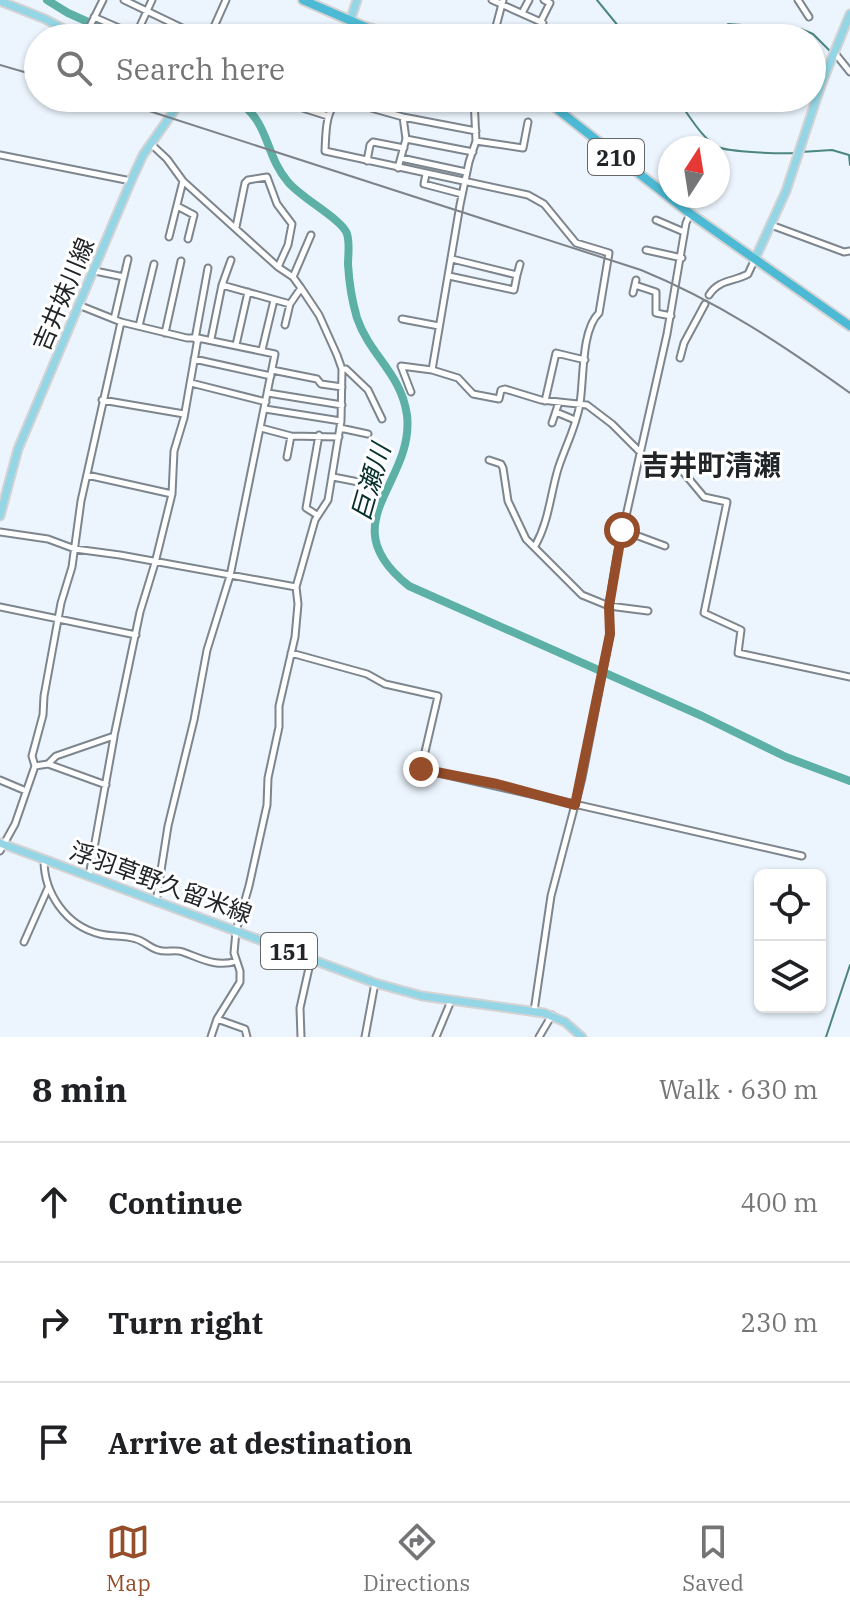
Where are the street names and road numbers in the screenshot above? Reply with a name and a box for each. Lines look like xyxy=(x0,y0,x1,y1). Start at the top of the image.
road number: 210 xyxy=(588,139,644,175)
street label: 吉井妹川線 xyxy=(25,233,101,355)
street label: 浮羽草野久留米線 xyxy=(65,834,257,930)
road number: 151 xyxy=(261,933,317,969)

